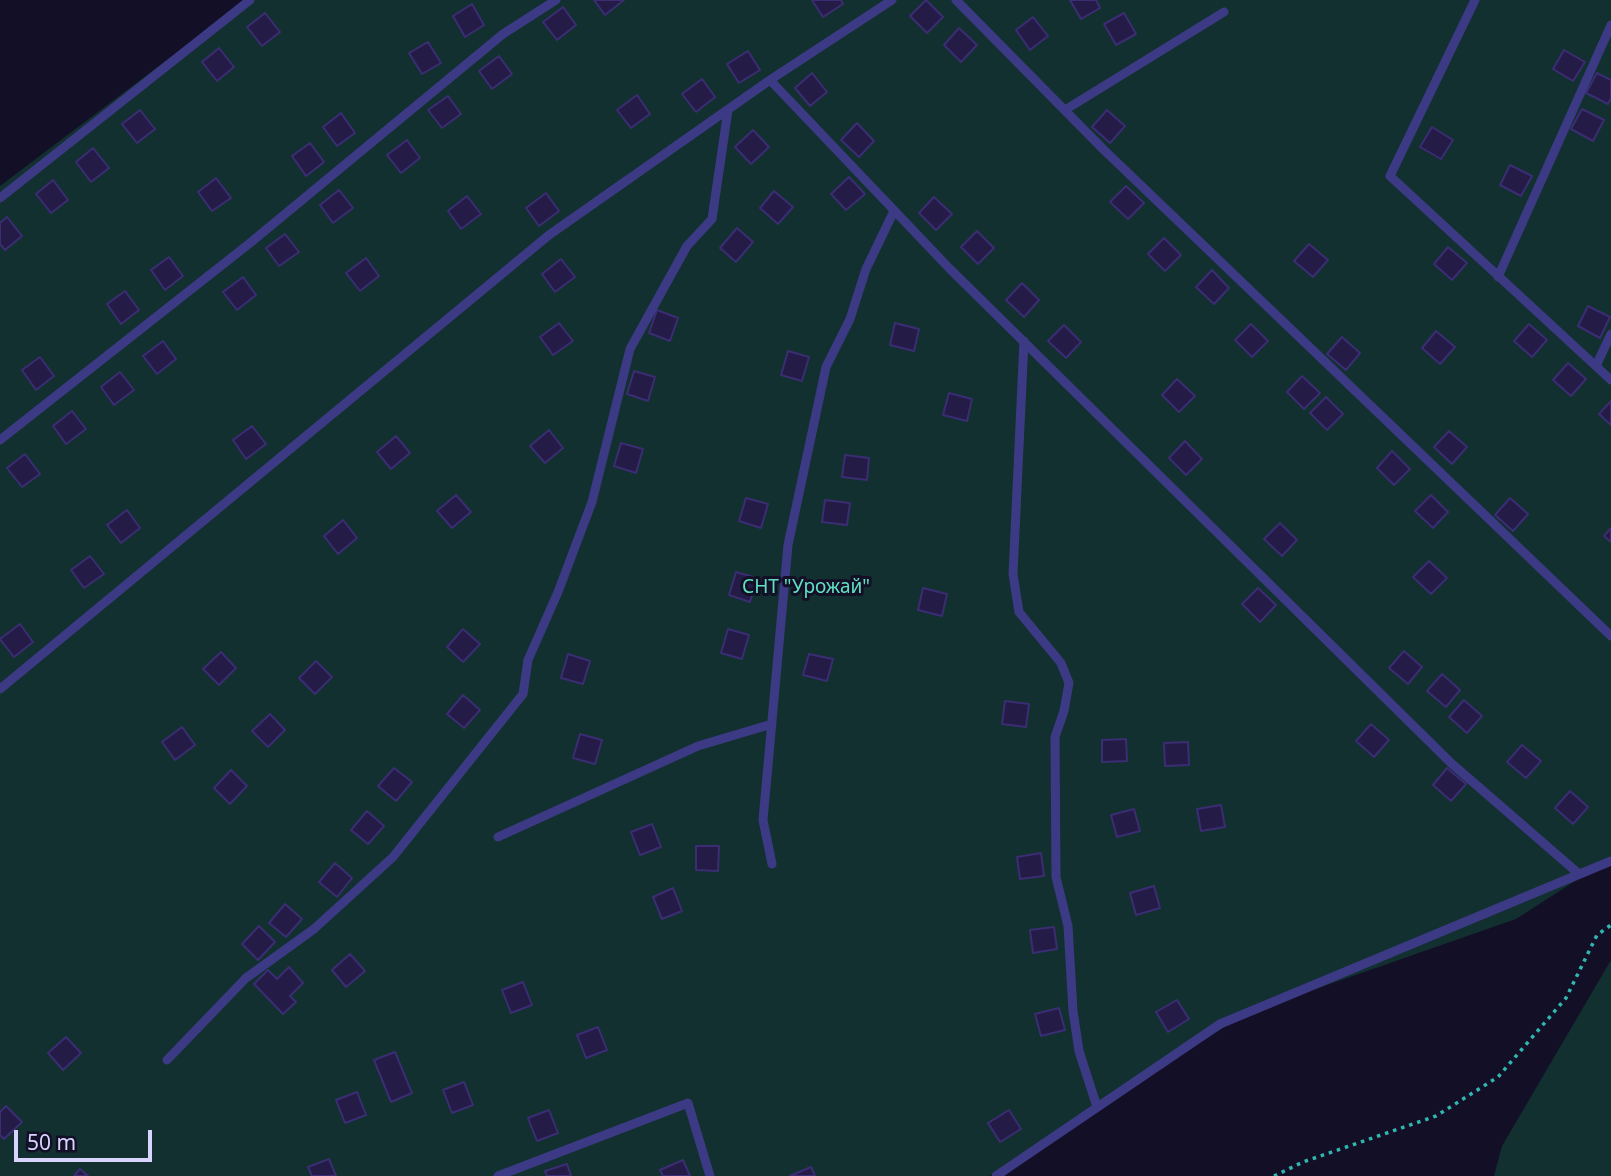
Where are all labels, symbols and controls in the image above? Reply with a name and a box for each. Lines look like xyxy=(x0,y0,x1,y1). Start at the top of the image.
park label: СНТ "Урожай" xyxy=(742,577,870,599)
scale bar xyxy=(18,1116,156,1160)
text: 50 m xyxy=(27,1128,76,1156)

